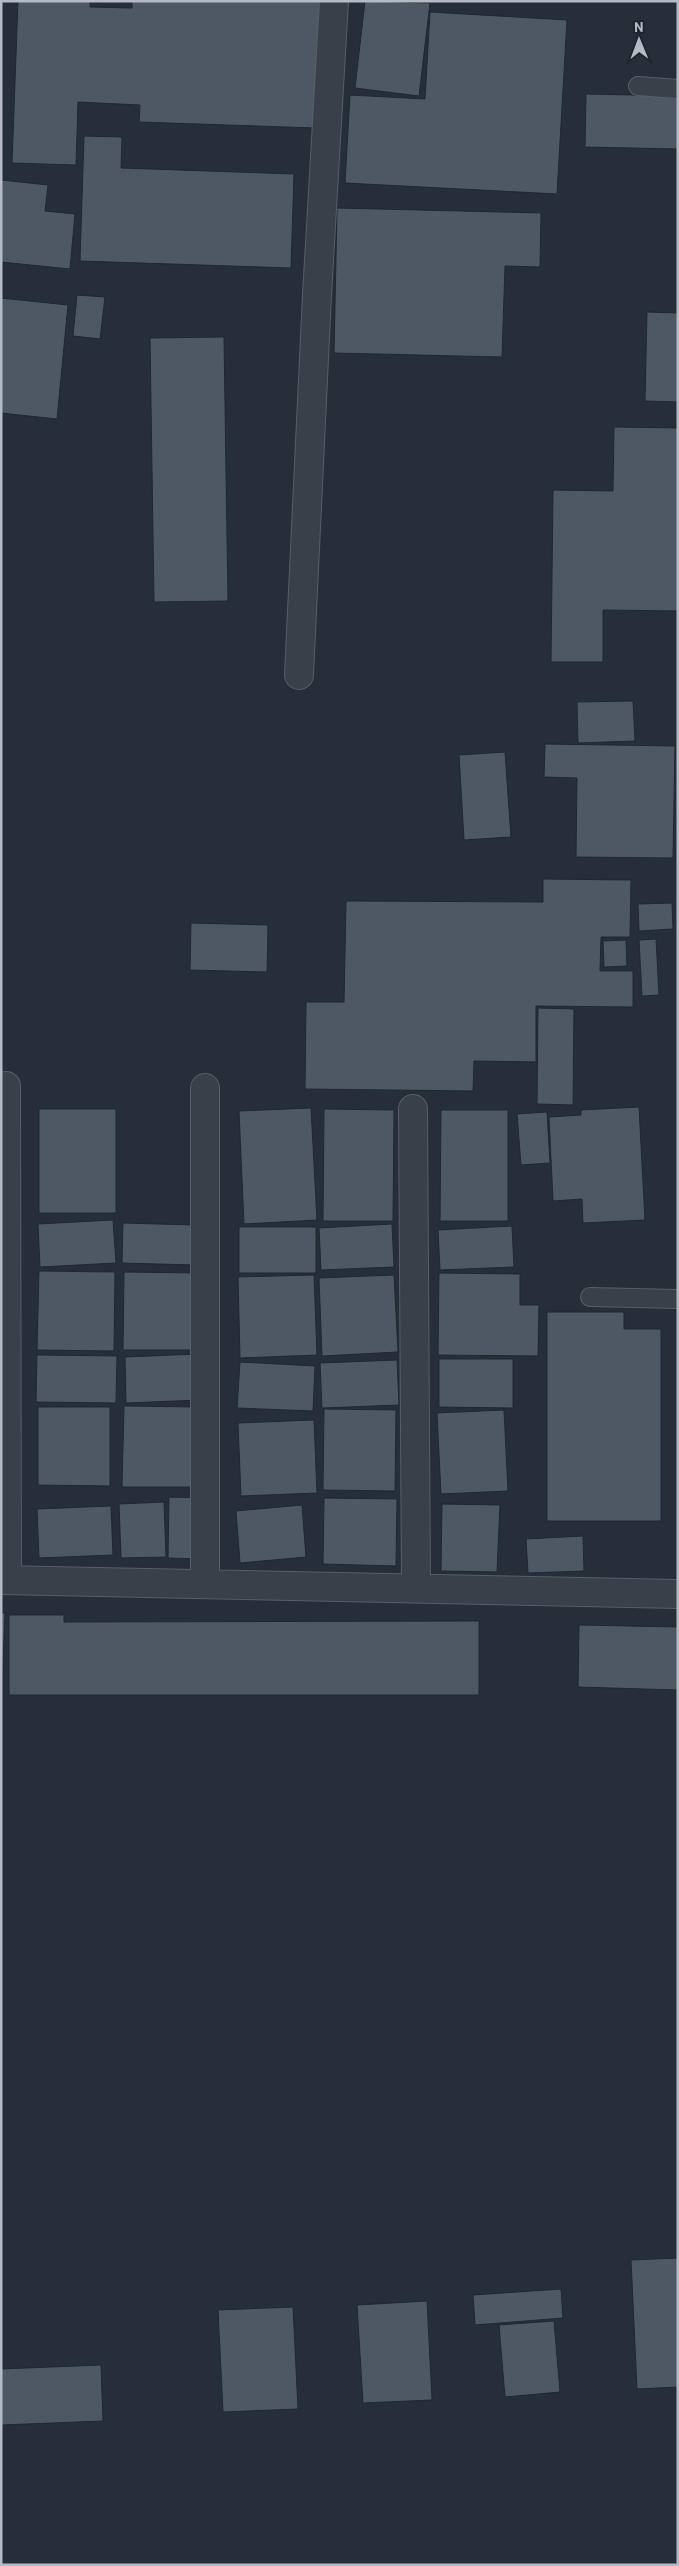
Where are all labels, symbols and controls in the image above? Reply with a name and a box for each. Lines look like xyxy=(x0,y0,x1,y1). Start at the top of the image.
north arrow xyxy=(614,15,664,65)
text: N xyxy=(634,18,644,35)

